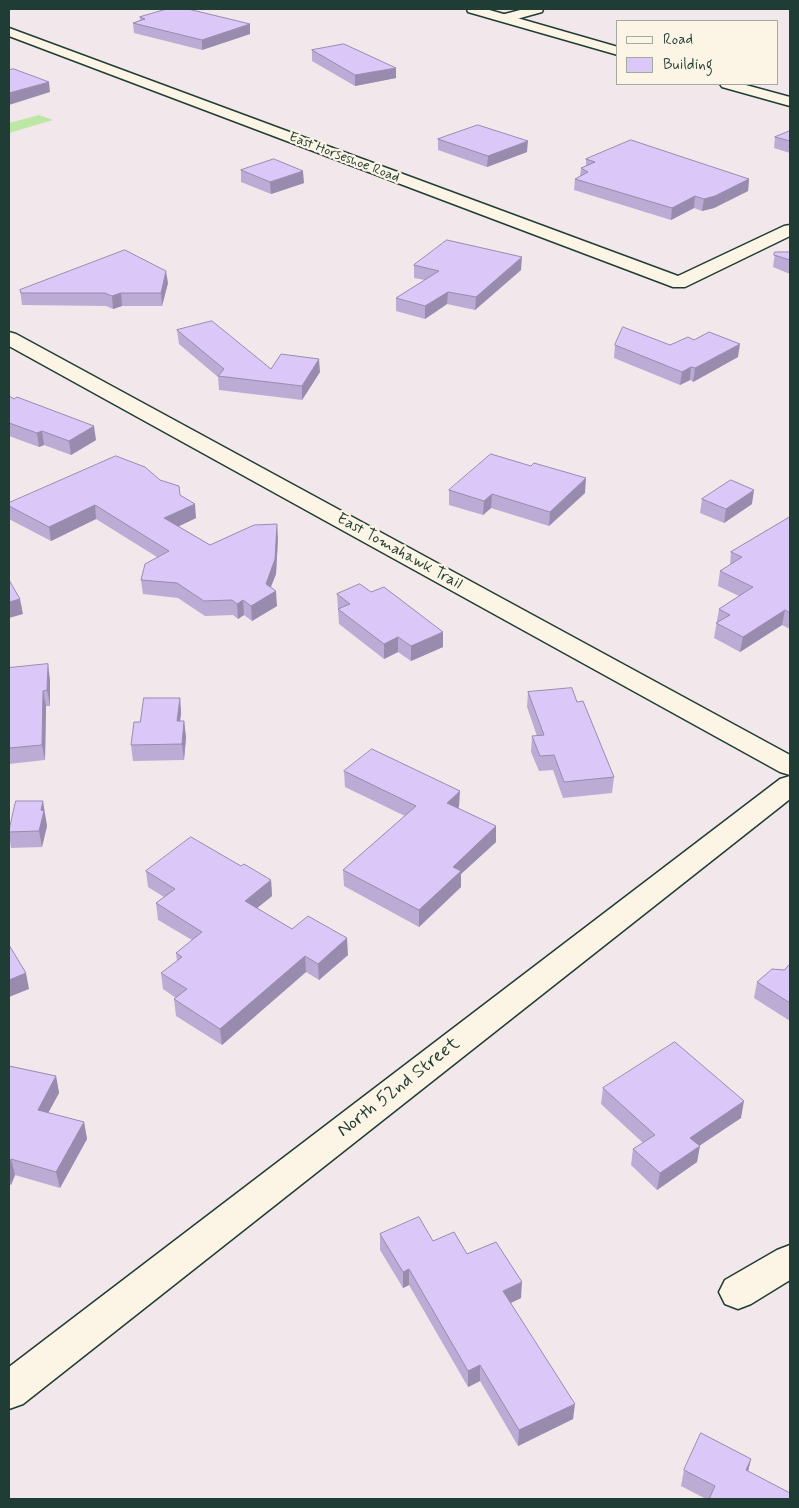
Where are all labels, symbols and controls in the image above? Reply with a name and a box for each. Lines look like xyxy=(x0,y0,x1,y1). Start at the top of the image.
legend xyxy=(616,20,779,85)
text: Road xyxy=(663,30,693,50)
text: Building xyxy=(663,55,713,75)
street label: East Horseshoe Road xyxy=(286,129,402,187)
street label: East Tomahawk Trail xyxy=(333,510,465,594)
street label: North 52nd Street xyxy=(333,1033,465,1143)

